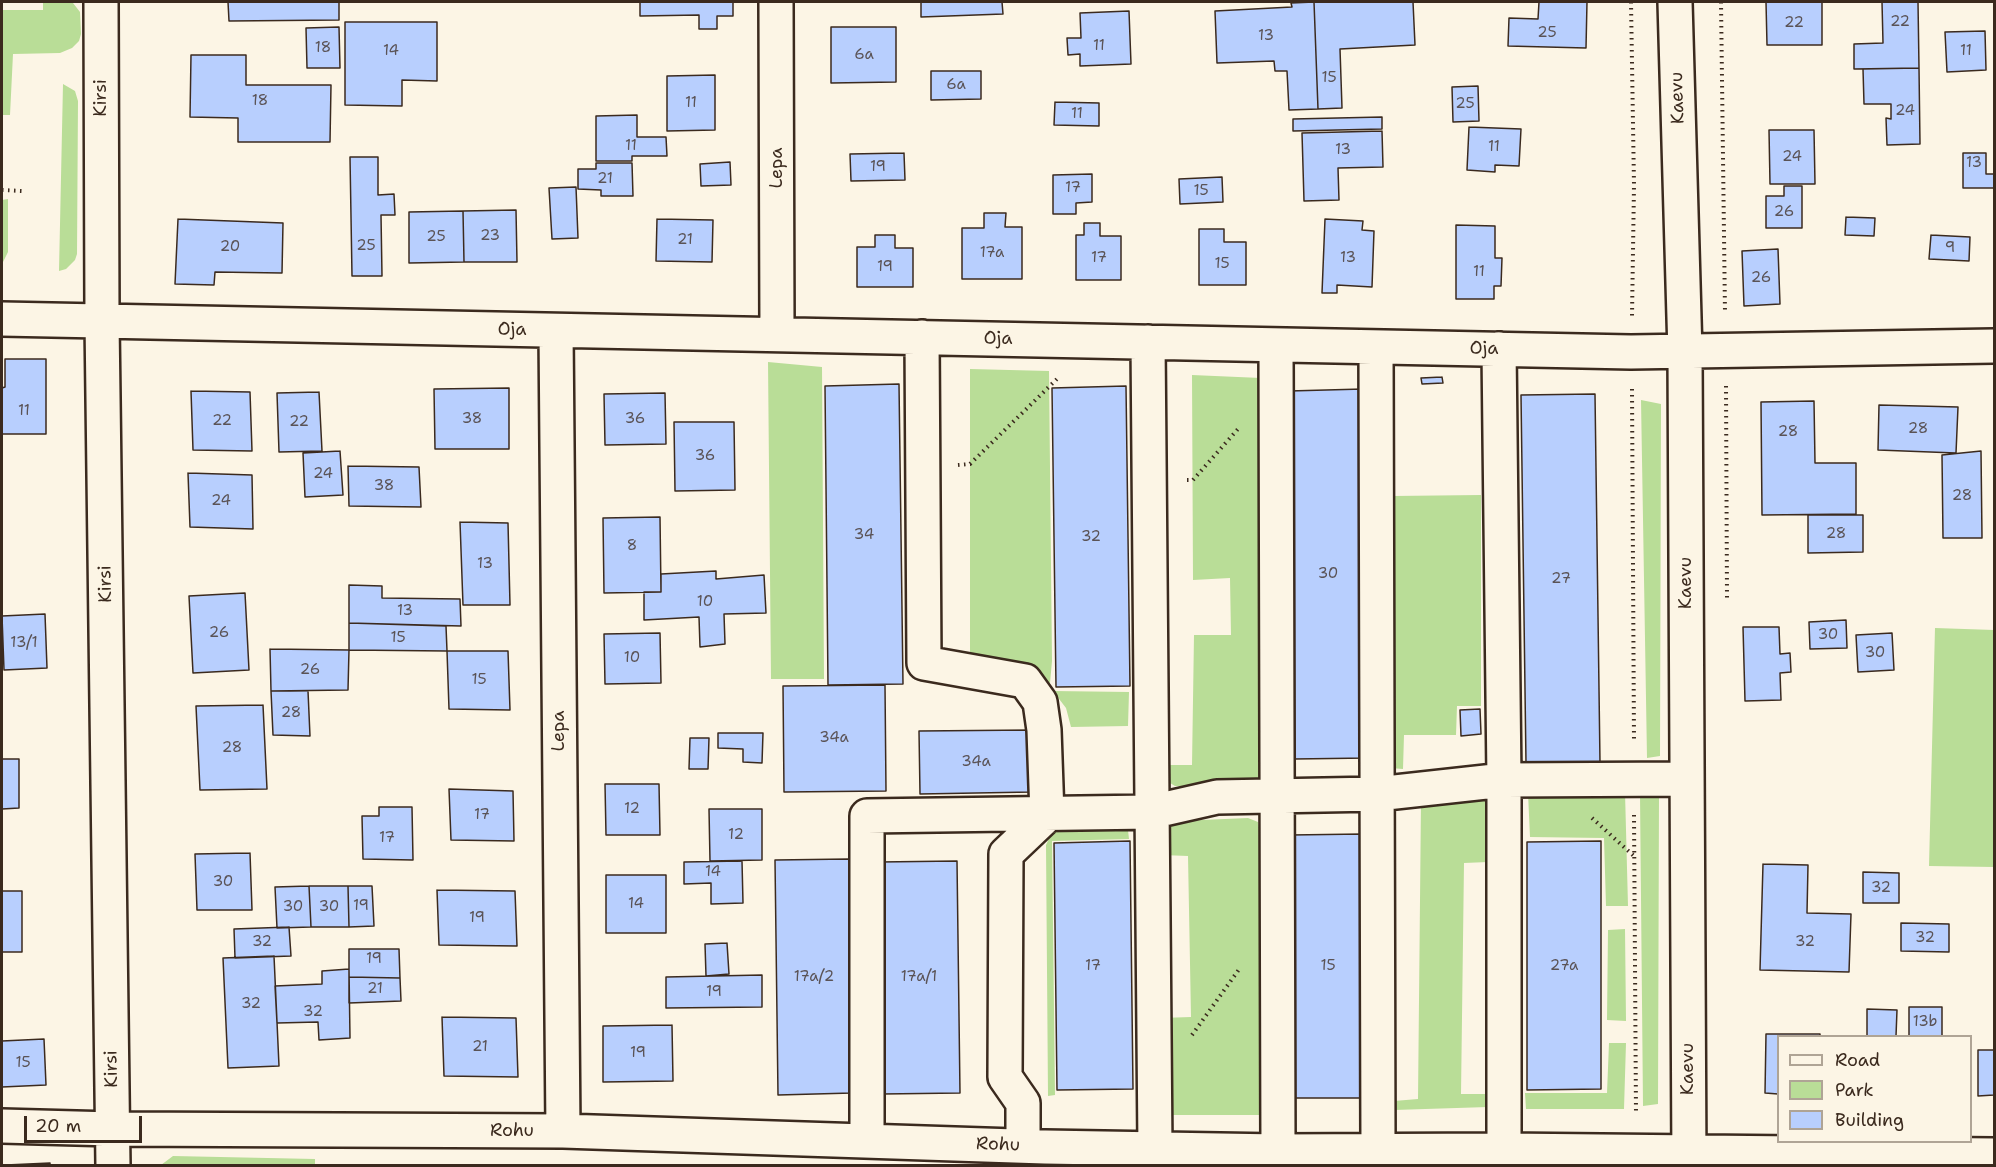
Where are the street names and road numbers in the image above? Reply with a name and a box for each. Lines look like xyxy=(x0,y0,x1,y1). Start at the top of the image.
street label: Kaevu xyxy=(1666,71,1690,125)
street label: Kirsi xyxy=(90,79,112,117)
street label: Lepa xyxy=(766,148,788,188)
street label: Oja xyxy=(497,319,527,341)
street label: Oja xyxy=(983,328,1013,350)
street label: Oja xyxy=(1469,338,1499,360)
street label: Kaevu xyxy=(1675,557,1697,609)
street label: Kirsi xyxy=(95,565,117,603)
street label: Lepa xyxy=(548,711,570,751)
street label: Kaevu xyxy=(1677,1043,1699,1095)
street label: Kirsi xyxy=(101,1050,123,1088)
street label: Rohu xyxy=(490,1120,534,1142)
street label: Rohu xyxy=(976,1133,1020,1157)

